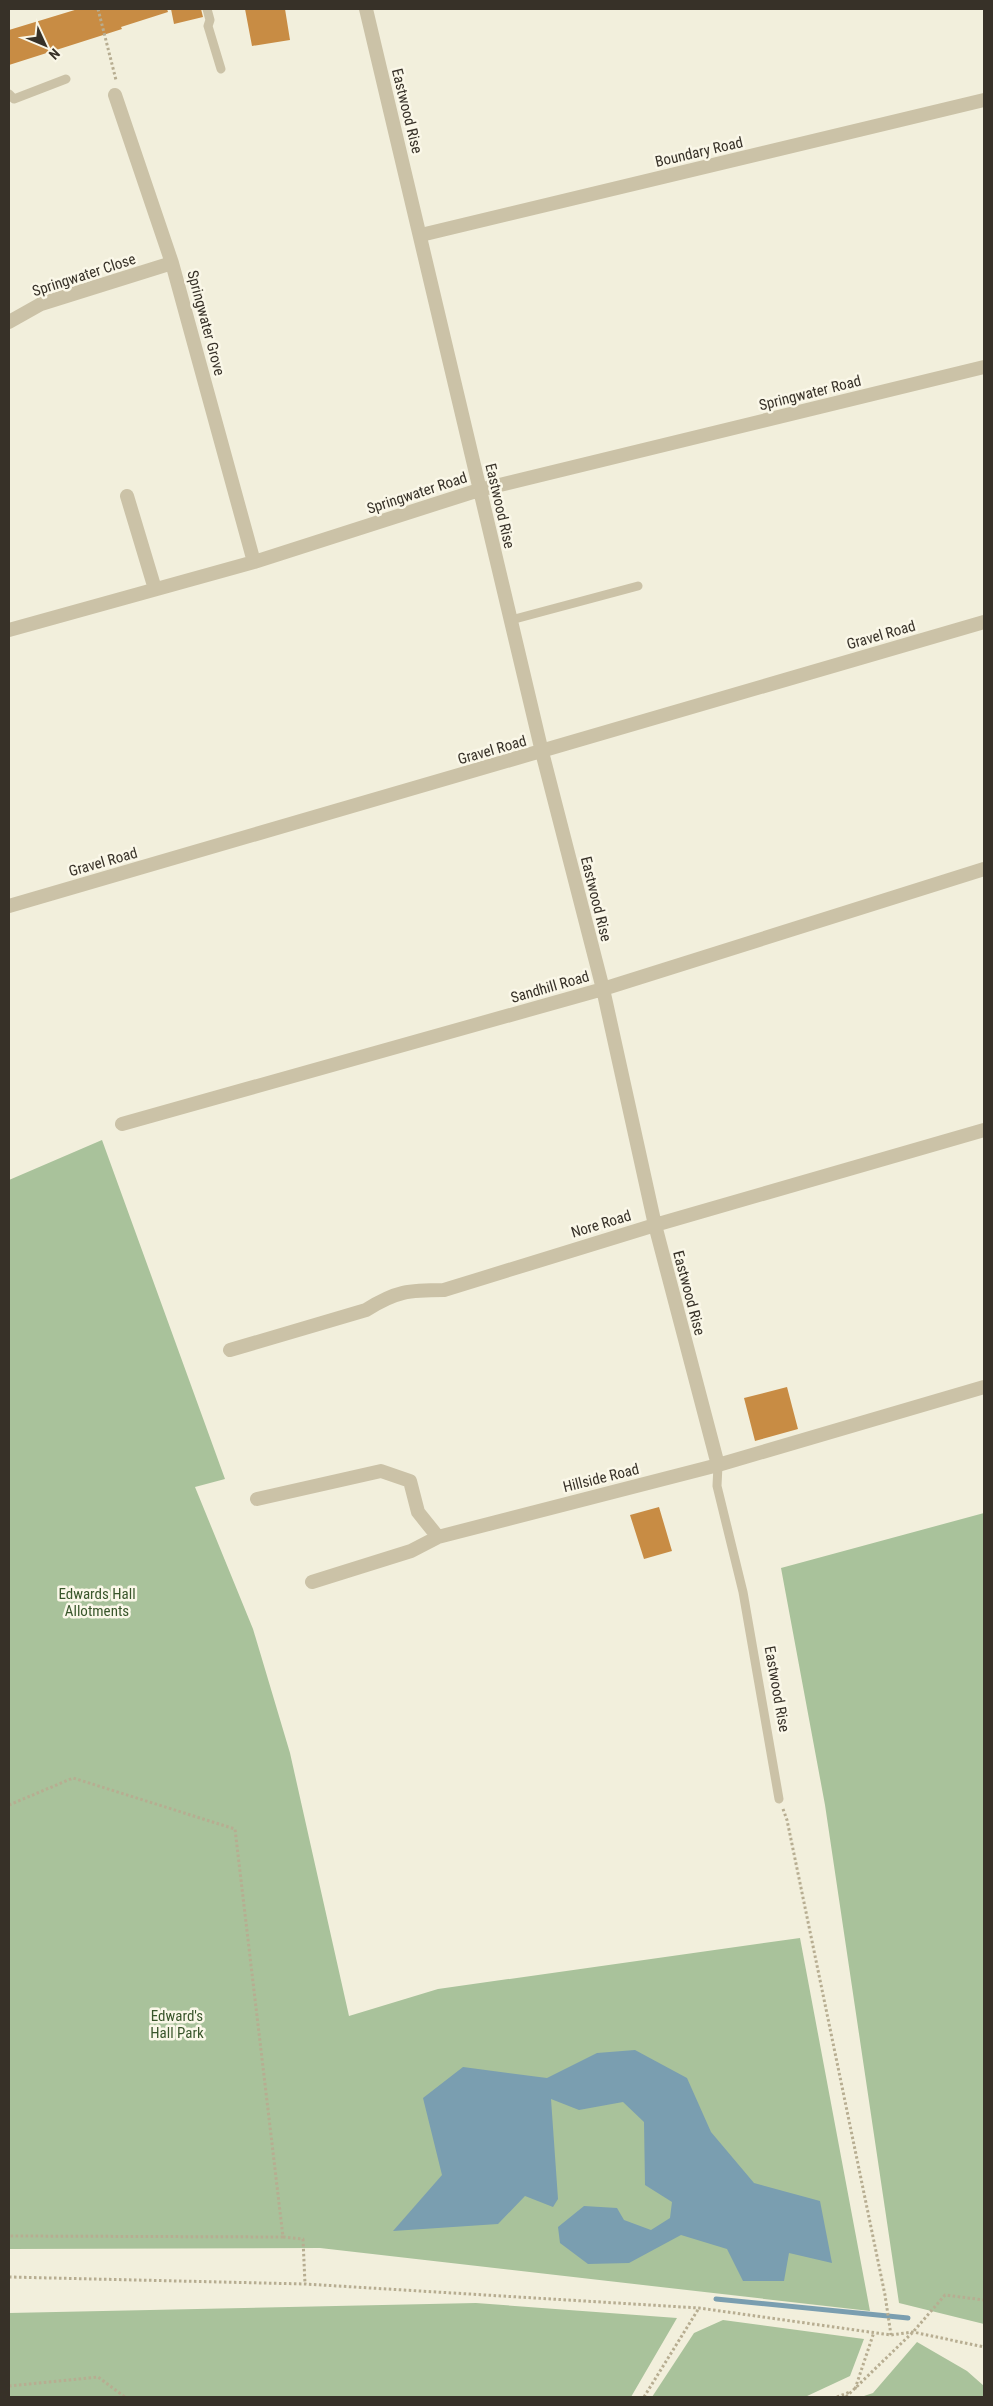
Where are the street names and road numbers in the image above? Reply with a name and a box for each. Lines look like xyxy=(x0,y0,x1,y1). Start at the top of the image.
street label: Eastwood Rise xyxy=(388,67,426,155)
street label: Boundary Road xyxy=(653,133,745,171)
street label: Springwater Close xyxy=(30,250,138,300)
street label: Springwater Grove xyxy=(183,268,229,378)
street label: Springwater Road xyxy=(757,372,863,414)
street label: Eastwood Rise xyxy=(481,462,519,550)
street label: Springwater Road xyxy=(365,468,469,518)
street label: Gravel Road xyxy=(845,617,917,653)
street label: Gravel Road xyxy=(456,732,528,768)
street label: Gravel Road xyxy=(67,844,139,880)
street label: Eastwood Rise xyxy=(577,855,615,943)
street label: Sandhill Road xyxy=(509,967,591,1007)
street label: Nore Road xyxy=(569,1206,633,1242)
street label: Eastwood Rise xyxy=(669,1249,709,1337)
street label: Hillside Road xyxy=(561,1460,641,1496)
street label: Eastwood Rise xyxy=(761,1645,793,1733)

